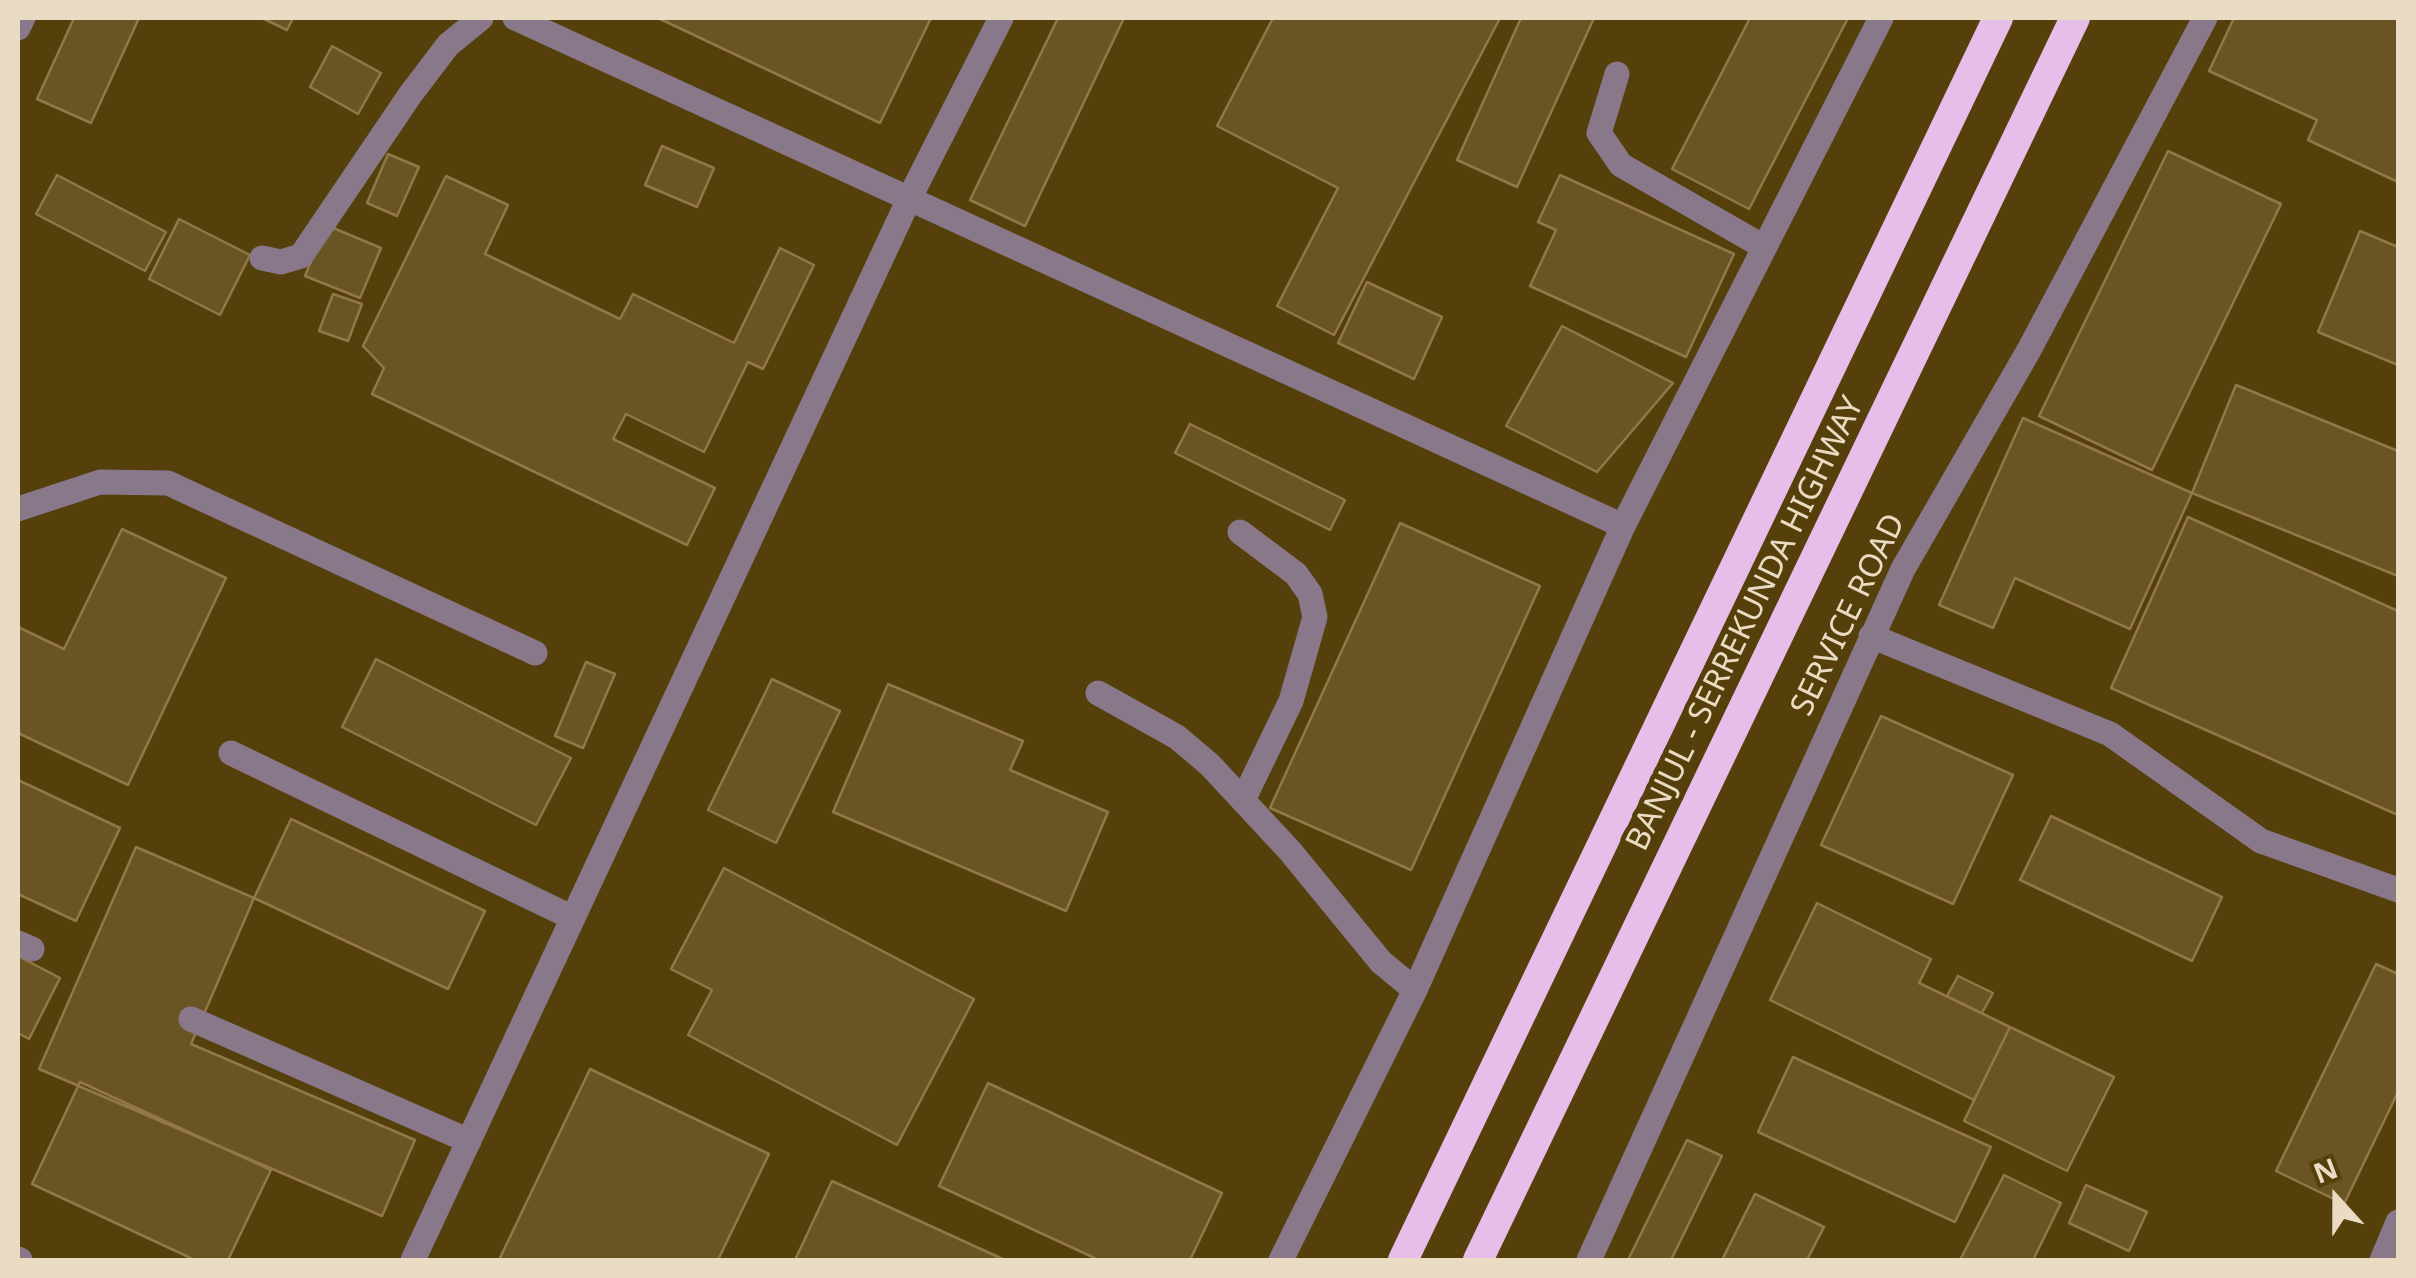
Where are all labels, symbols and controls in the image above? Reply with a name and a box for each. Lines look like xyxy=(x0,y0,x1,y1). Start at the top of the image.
street label: BANJUL - SERREKUNDA HIGHWAY xyxy=(1619,391,1873,857)
street label: SERVICE ROAD xyxy=(1784,508,1914,722)
north arrow xyxy=(2286,1148,2386,1248)
text: N xyxy=(2308,1148,2343,1192)

